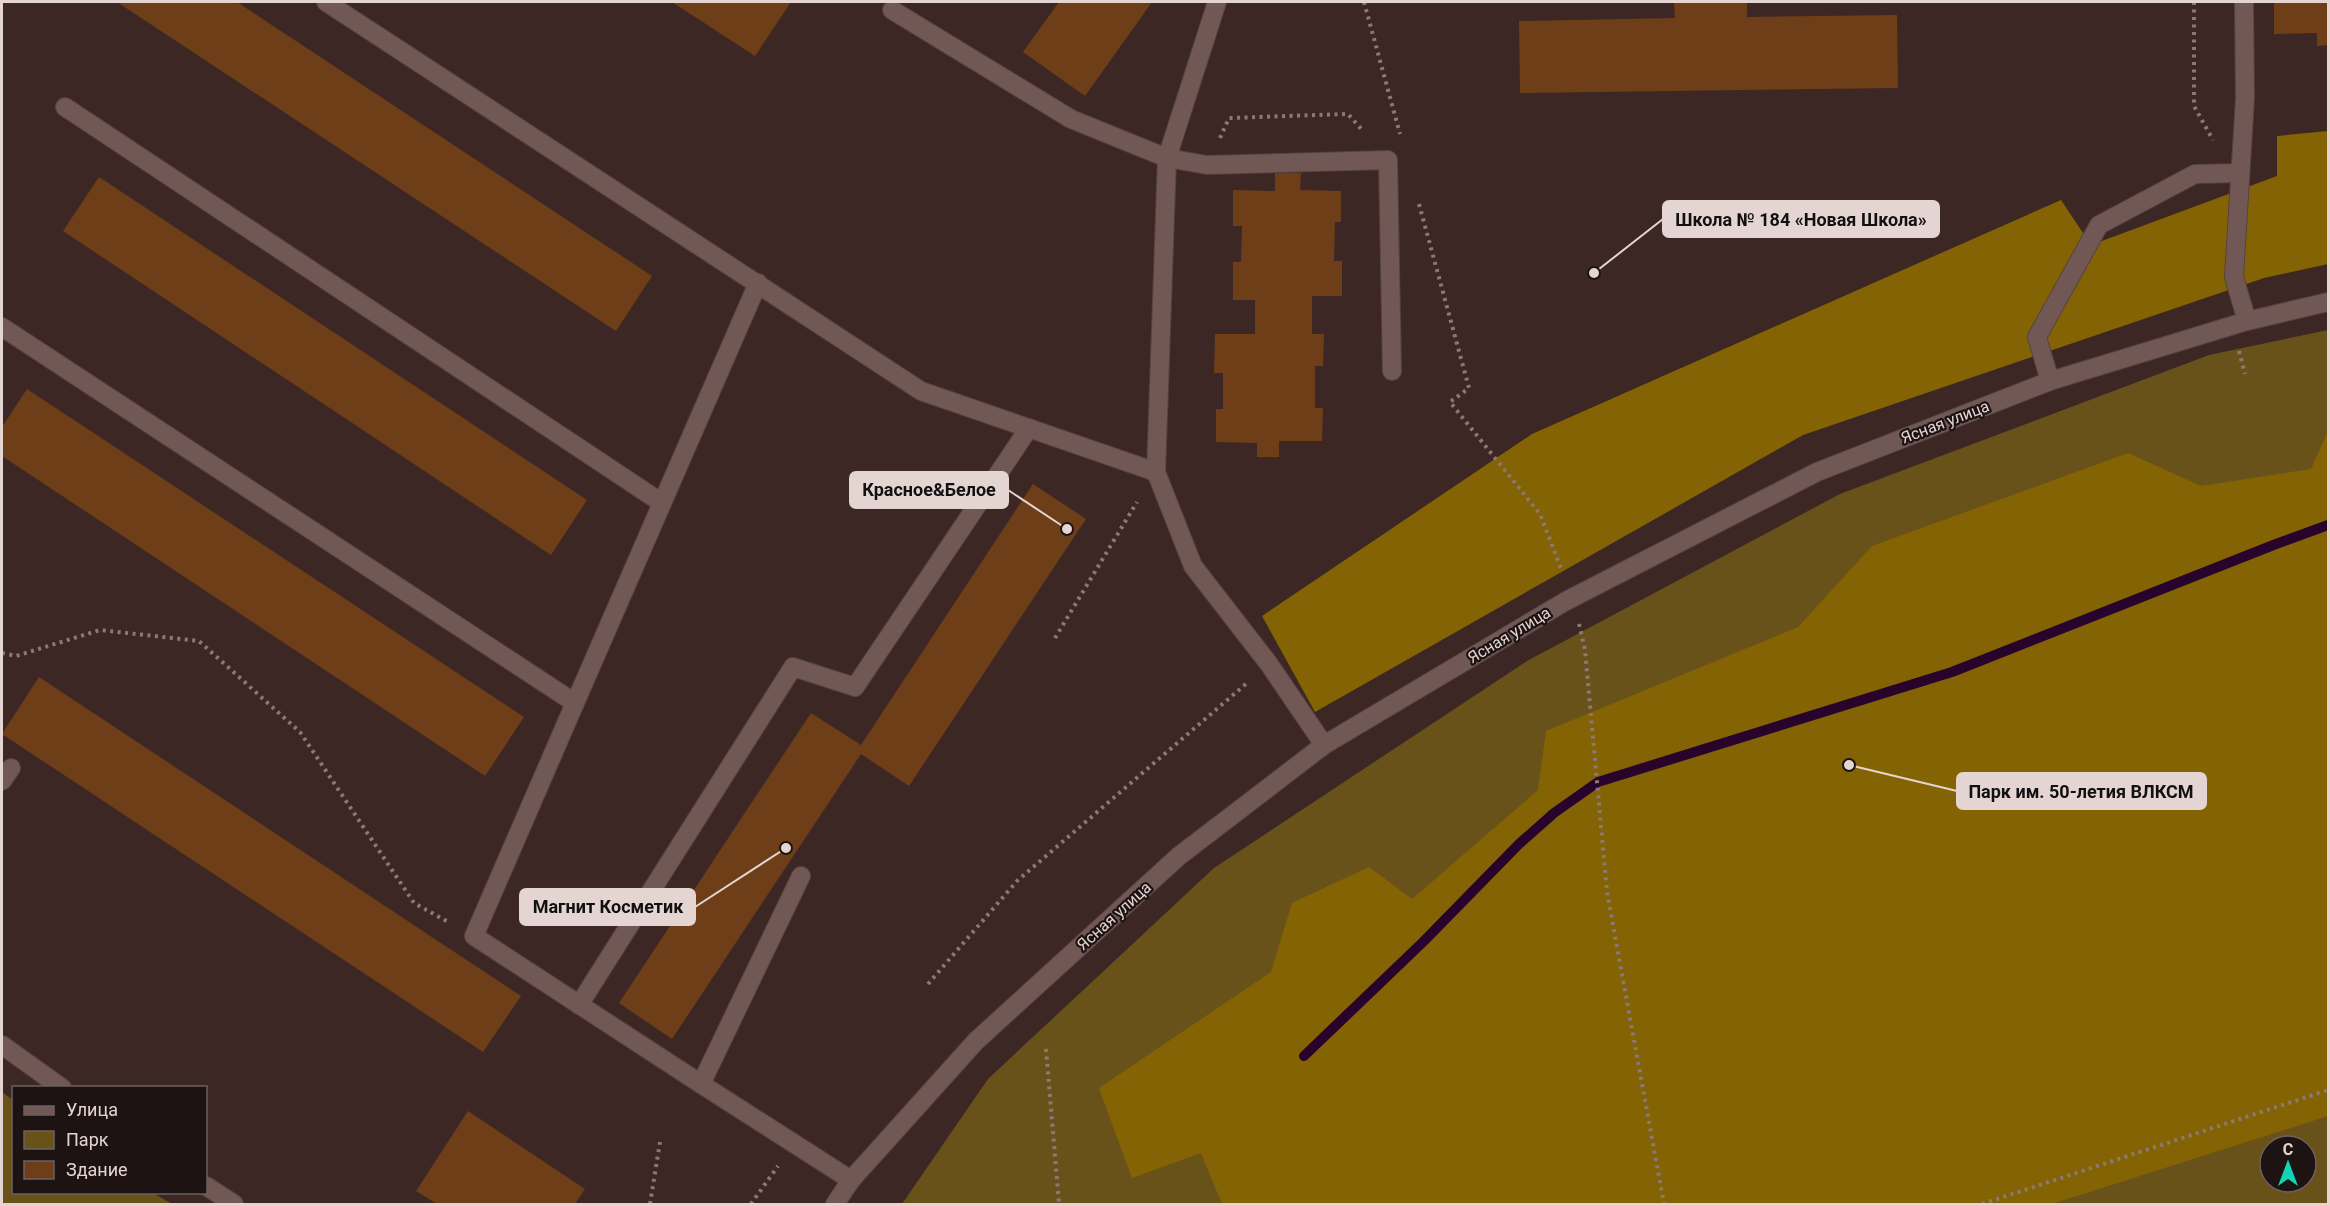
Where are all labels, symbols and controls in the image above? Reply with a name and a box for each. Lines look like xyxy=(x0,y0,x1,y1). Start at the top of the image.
callout: Школа № 184 «Новая Школа» xyxy=(1663,201,1939,237)
text: Школа № 184 «Новая Школа» xyxy=(1675,209,1927,230)
street label: Ясная улица xyxy=(1898,396,1992,448)
callout: Красное&Белое xyxy=(850,472,1008,508)
text: Красное&Белое xyxy=(862,479,996,500)
street label: Ясная улица xyxy=(1464,603,1554,667)
callout: Парк им. 50-летия ВЛКСМ xyxy=(1957,773,2206,809)
text: Парк им. 50-летия ВЛКСМ xyxy=(1968,781,2194,802)
street label: Ясная улица xyxy=(1073,878,1155,954)
callout: Магнит Косметик xyxy=(520,889,695,925)
text: Магнит Косметик xyxy=(533,896,684,917)
legend xyxy=(12,1086,207,1194)
text: Улица xyxy=(66,1099,118,1120)
text: Парк xyxy=(66,1129,109,1150)
north arrow xyxy=(2258,1134,2318,1194)
text: С xyxy=(2283,1140,2293,1159)
text: Здание xyxy=(66,1159,128,1180)

